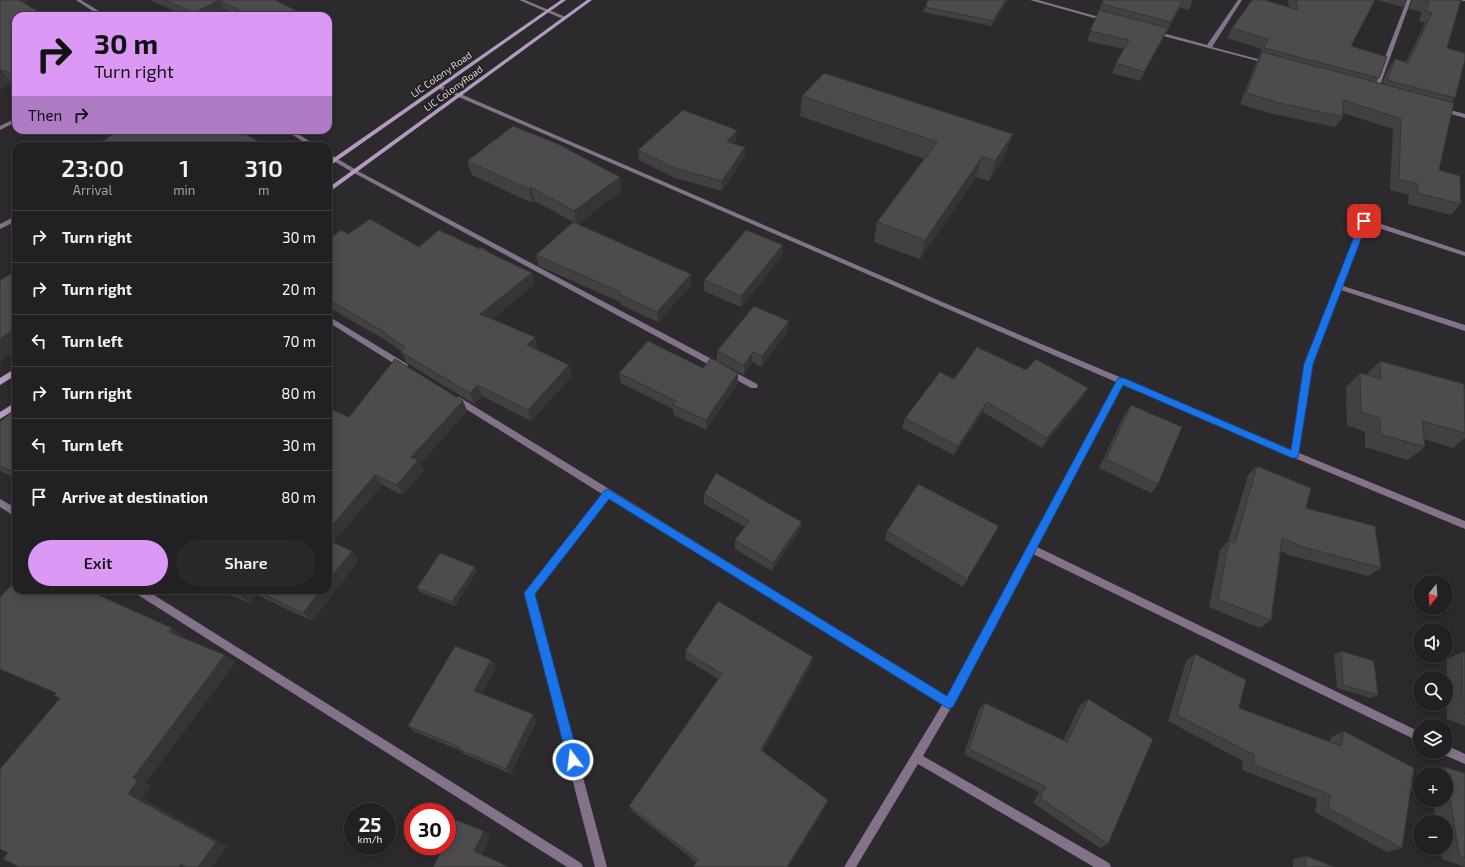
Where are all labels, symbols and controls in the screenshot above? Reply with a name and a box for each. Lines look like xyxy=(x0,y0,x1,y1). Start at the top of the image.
text: 30 m xyxy=(94,26,158,60)
icon: right xyxy=(28,28,80,80)
street label: LIC Colony Road xyxy=(408,48,474,100)
text: Turn right xyxy=(94,60,174,82)
street label: LIC ColonyRoad xyxy=(421,63,485,113)
icon: right xyxy=(70,104,92,126)
text: Then xyxy=(28,106,62,124)
text: 23:00 xyxy=(61,153,124,182)
text: 1 xyxy=(179,153,189,182)
text: 310 xyxy=(244,153,283,182)
text: Arrival xyxy=(73,182,112,198)
text: min xyxy=(173,182,195,198)
text: m xyxy=(258,182,269,198)
pin xyxy=(1347,204,1381,238)
icon: arrive xyxy=(1353,210,1375,232)
icon: right xyxy=(28,226,50,248)
text: Turn right xyxy=(62,228,132,246)
text: 30 m xyxy=(282,228,316,246)
icon: right xyxy=(28,278,50,300)
text: Turn right xyxy=(62,280,132,298)
text: 20 m xyxy=(282,280,316,298)
icon: left xyxy=(28,330,50,352)
text: Turn left xyxy=(62,332,123,350)
text: 70 m xyxy=(283,332,316,350)
icon: right xyxy=(28,382,50,404)
text: Turn right xyxy=(62,384,132,402)
text: 80 m xyxy=(281,384,316,402)
icon: left xyxy=(28,434,50,456)
text: Turn left xyxy=(62,436,123,454)
text: 30 m xyxy=(282,436,316,454)
icon: arrive xyxy=(28,486,50,508)
text: Arrive at destination xyxy=(62,488,208,506)
text: 80 m xyxy=(281,488,316,506)
button: Exit xyxy=(28,540,168,586)
button: Share xyxy=(176,540,316,586)
north arrow xyxy=(1413,575,1453,615)
map controls xyxy=(1413,575,1453,855)
button: sound xyxy=(1413,623,1453,663)
button: search xyxy=(1413,671,1453,711)
button: layers xyxy=(1413,719,1453,759)
position arrow xyxy=(552,739,594,781)
button: + xyxy=(1413,767,1453,807)
speed limit sign: 30 xyxy=(404,803,456,855)
text: 25 xyxy=(359,812,381,836)
button: − xyxy=(1413,815,1453,855)
text: km/h xyxy=(358,833,382,845)

